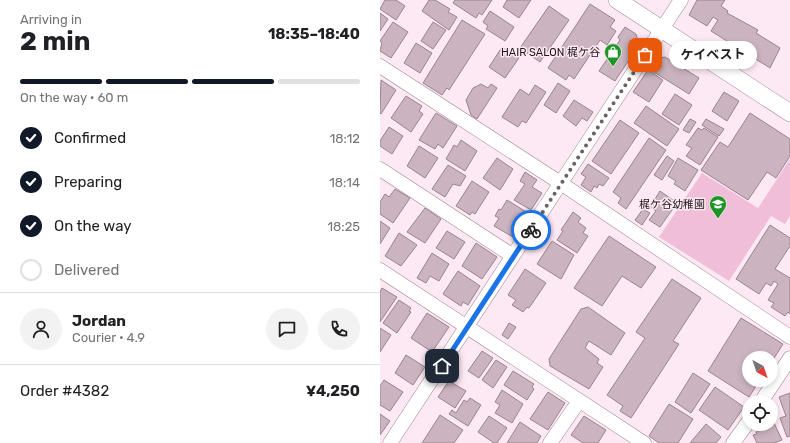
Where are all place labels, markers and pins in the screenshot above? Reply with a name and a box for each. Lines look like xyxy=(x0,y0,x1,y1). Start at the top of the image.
pin xyxy=(628,38,662,72)
callout: ケイベスト xyxy=(669,41,757,69)
shop icon: HAIR SALON 梶ケ谷 xyxy=(603,42,623,67)
place label: HAIR SALON 梶ケ谷 xyxy=(501,46,600,59)
school or university icon: 梶ケ谷幼稚園 xyxy=(708,194,728,219)
place label: 梶ケ谷幼稚園 xyxy=(639,198,705,211)
pin xyxy=(425,349,459,383)

